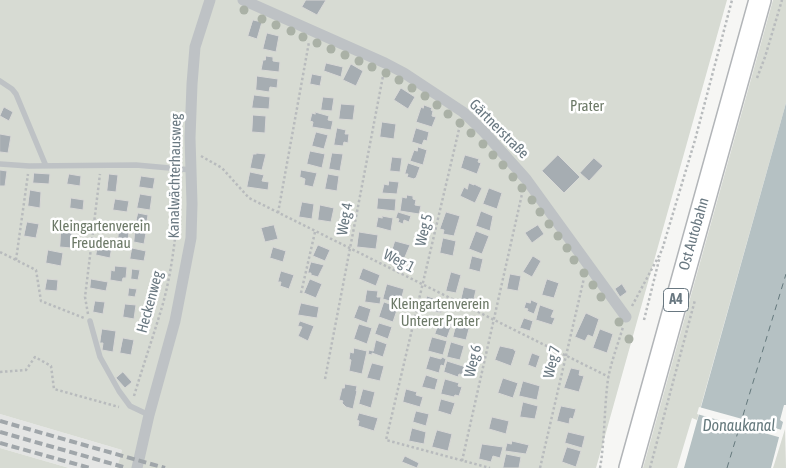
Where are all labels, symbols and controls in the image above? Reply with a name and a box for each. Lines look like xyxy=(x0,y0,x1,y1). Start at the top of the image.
street label: Gärtnerstraße xyxy=(466,96,532,162)
park label: Prater xyxy=(570,97,604,115)
street label: Kanalwächterhausweg xyxy=(165,113,185,239)
street label: Ost Autobahn xyxy=(675,196,713,272)
street label: Weg 4 xyxy=(333,201,357,237)
street label: Weg 5 xyxy=(412,212,436,248)
park label: Kleingartenverein Freudenau xyxy=(51,217,151,252)
street label: Weg 1 xyxy=(380,246,418,276)
street label: Heckenweg xyxy=(133,269,167,335)
road number: A4 xyxy=(664,288,688,312)
park label: Kleingartenverein Unterer Prater xyxy=(390,295,490,330)
street label: Weg 6 xyxy=(461,343,485,379)
street label: Weg 7 xyxy=(540,344,564,380)
water label: Donaukanal xyxy=(702,416,776,436)

